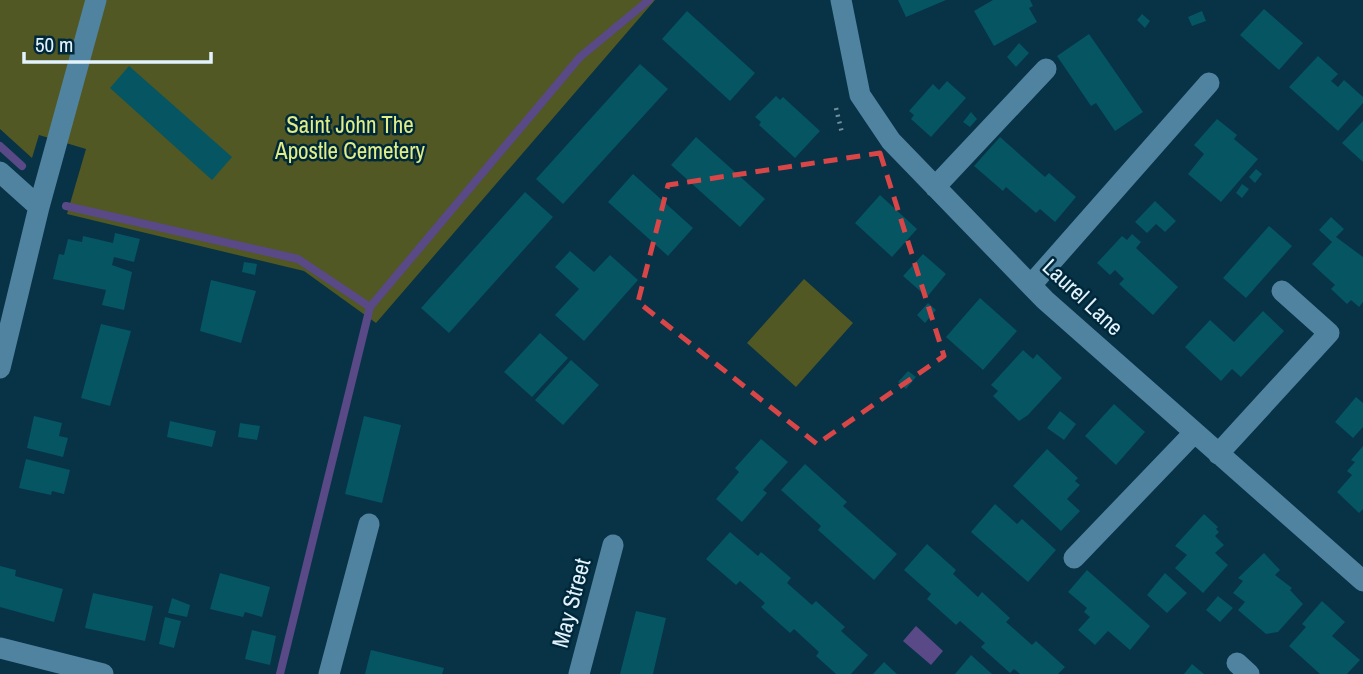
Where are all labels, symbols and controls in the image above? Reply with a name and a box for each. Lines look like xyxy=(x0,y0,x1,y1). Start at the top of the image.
scale bar xyxy=(24,21,212,65)
text: 50 m xyxy=(35,30,73,59)
park label: Saint John The Apostle Cemetery xyxy=(274,109,426,166)
street label: Laurel Lane xyxy=(1036,251,1130,342)
street label: May Street xyxy=(544,555,597,651)

